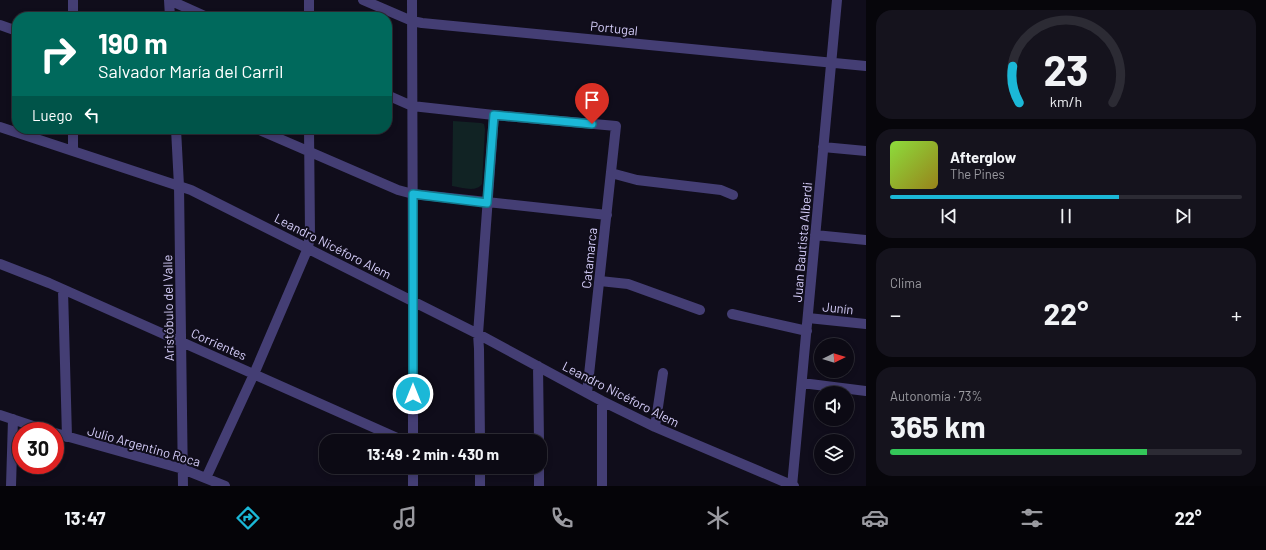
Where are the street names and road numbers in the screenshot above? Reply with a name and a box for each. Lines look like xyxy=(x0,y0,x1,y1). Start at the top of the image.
street label: Portugal xyxy=(589,18,639,38)
street label: Juan Bautista Alberdi xyxy=(789,181,815,303)
street label: Leandro Nicéforo Alem xyxy=(272,210,394,282)
street label: Catamarca xyxy=(578,227,600,289)
street label: Aristóbulo del Valle xyxy=(159,254,177,361)
street label: Junín xyxy=(822,298,854,318)
street label: Corrientes xyxy=(189,325,249,363)
street label: Leandro Nicéforo Alem xyxy=(560,358,682,430)
street label: Julio Argentino Roca xyxy=(86,422,202,470)

